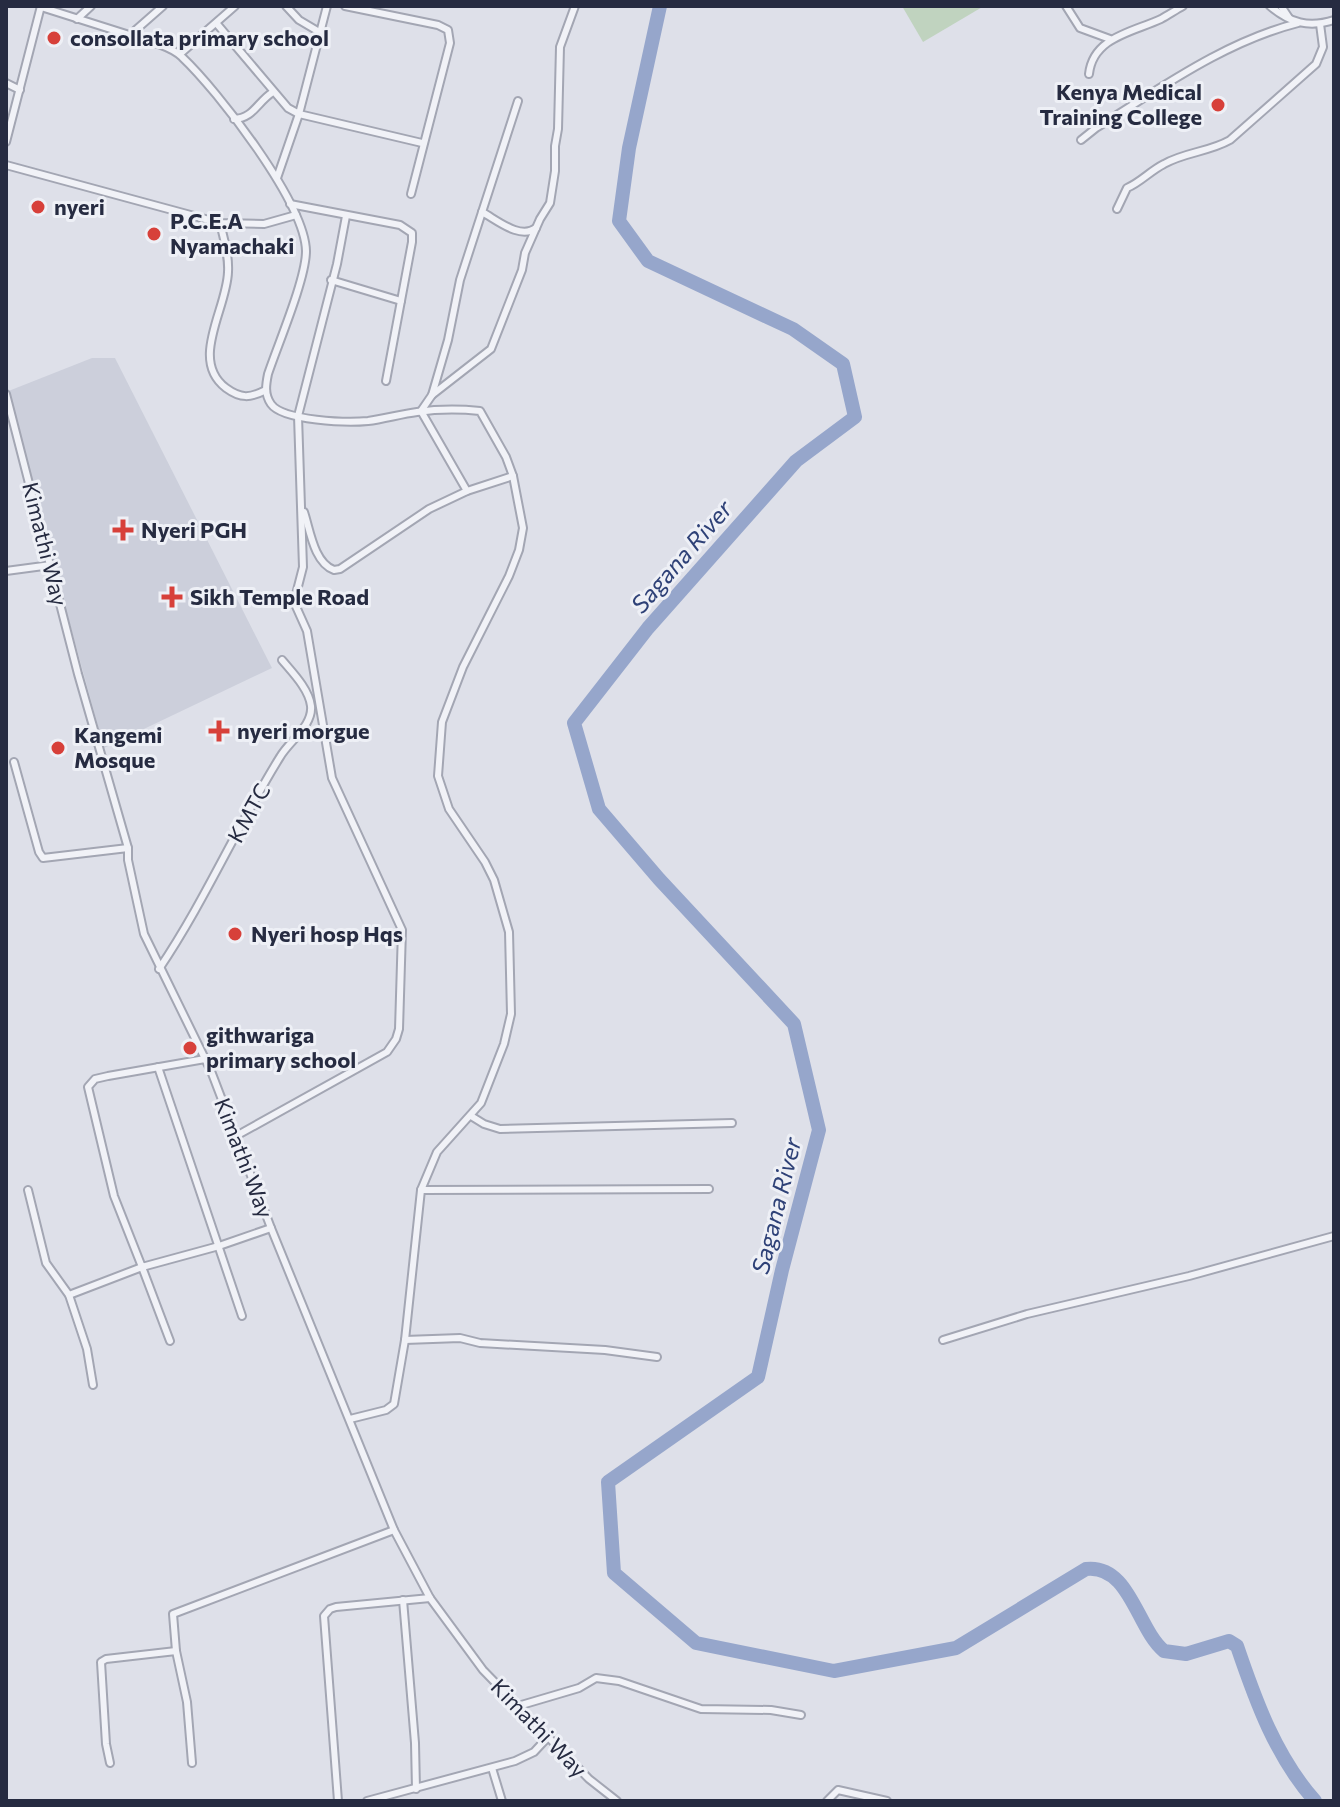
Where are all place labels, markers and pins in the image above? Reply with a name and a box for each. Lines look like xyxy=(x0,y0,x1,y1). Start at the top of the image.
place label: consollata primary school xyxy=(70,24,329,51)
marker: consollata primary school xyxy=(45,29,63,47)
place label: Kenya Medical Training College xyxy=(1040,78,1202,130)
marker: Kenya Medical Training College xyxy=(1209,96,1227,114)
place label: nyeri xyxy=(54,193,105,220)
marker: nyeri xyxy=(29,198,47,216)
place label: P.C.E.A Nyamachaki xyxy=(170,207,294,259)
marker: P.C.E.A Nyamachaki xyxy=(145,225,163,243)
place label: Nyeri PGH xyxy=(141,516,247,543)
marker: Nyeri PGH xyxy=(112,519,134,541)
place label: Sikh Temple Road xyxy=(190,583,369,610)
marker: Sikh Temple Road xyxy=(161,586,183,608)
place label: nyeri morgue xyxy=(237,717,370,744)
marker: nyeri morgue xyxy=(208,720,230,742)
place label: Kangemi Mosque xyxy=(74,721,162,773)
marker: Kangemi Mosque xyxy=(49,739,67,757)
place label: Nyeri hosp Hqs xyxy=(251,920,403,947)
marker: Nyeri hosp Hqs xyxy=(226,925,244,943)
place label: githwariga primary school xyxy=(206,1021,356,1073)
marker: githwariga primary school xyxy=(181,1039,199,1057)

